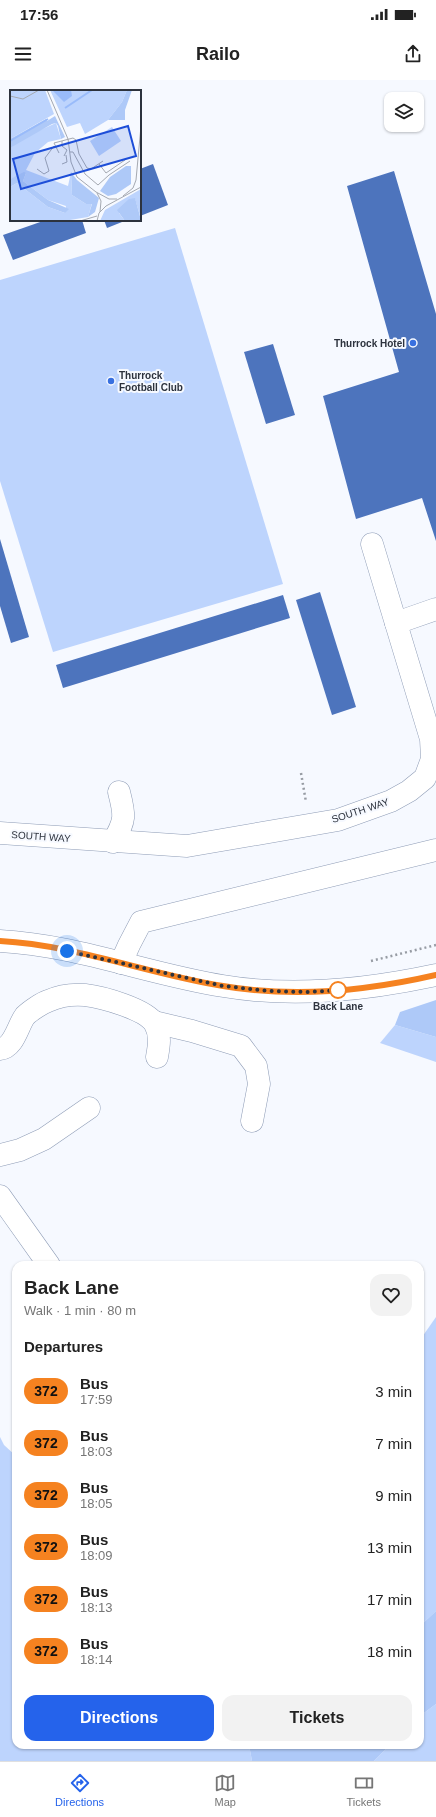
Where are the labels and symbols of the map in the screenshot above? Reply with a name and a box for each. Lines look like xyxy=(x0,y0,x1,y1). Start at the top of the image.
inset map xyxy=(10,90,141,221)
place label: Thurrock Hotel xyxy=(334,338,405,349)
marker: Thurrock Hotel xyxy=(408,338,418,348)
place label: Thurrock Football Club xyxy=(119,370,183,393)
marker: Thurrock Football Club xyxy=(106,376,116,386)
street label: SOUTH WAY xyxy=(330,796,390,825)
street label: SOUTH WAY xyxy=(11,829,71,844)
your location xyxy=(57,941,77,961)
marker: Back Lane xyxy=(329,981,347,999)
place label: Back Lane xyxy=(313,1001,363,1012)

